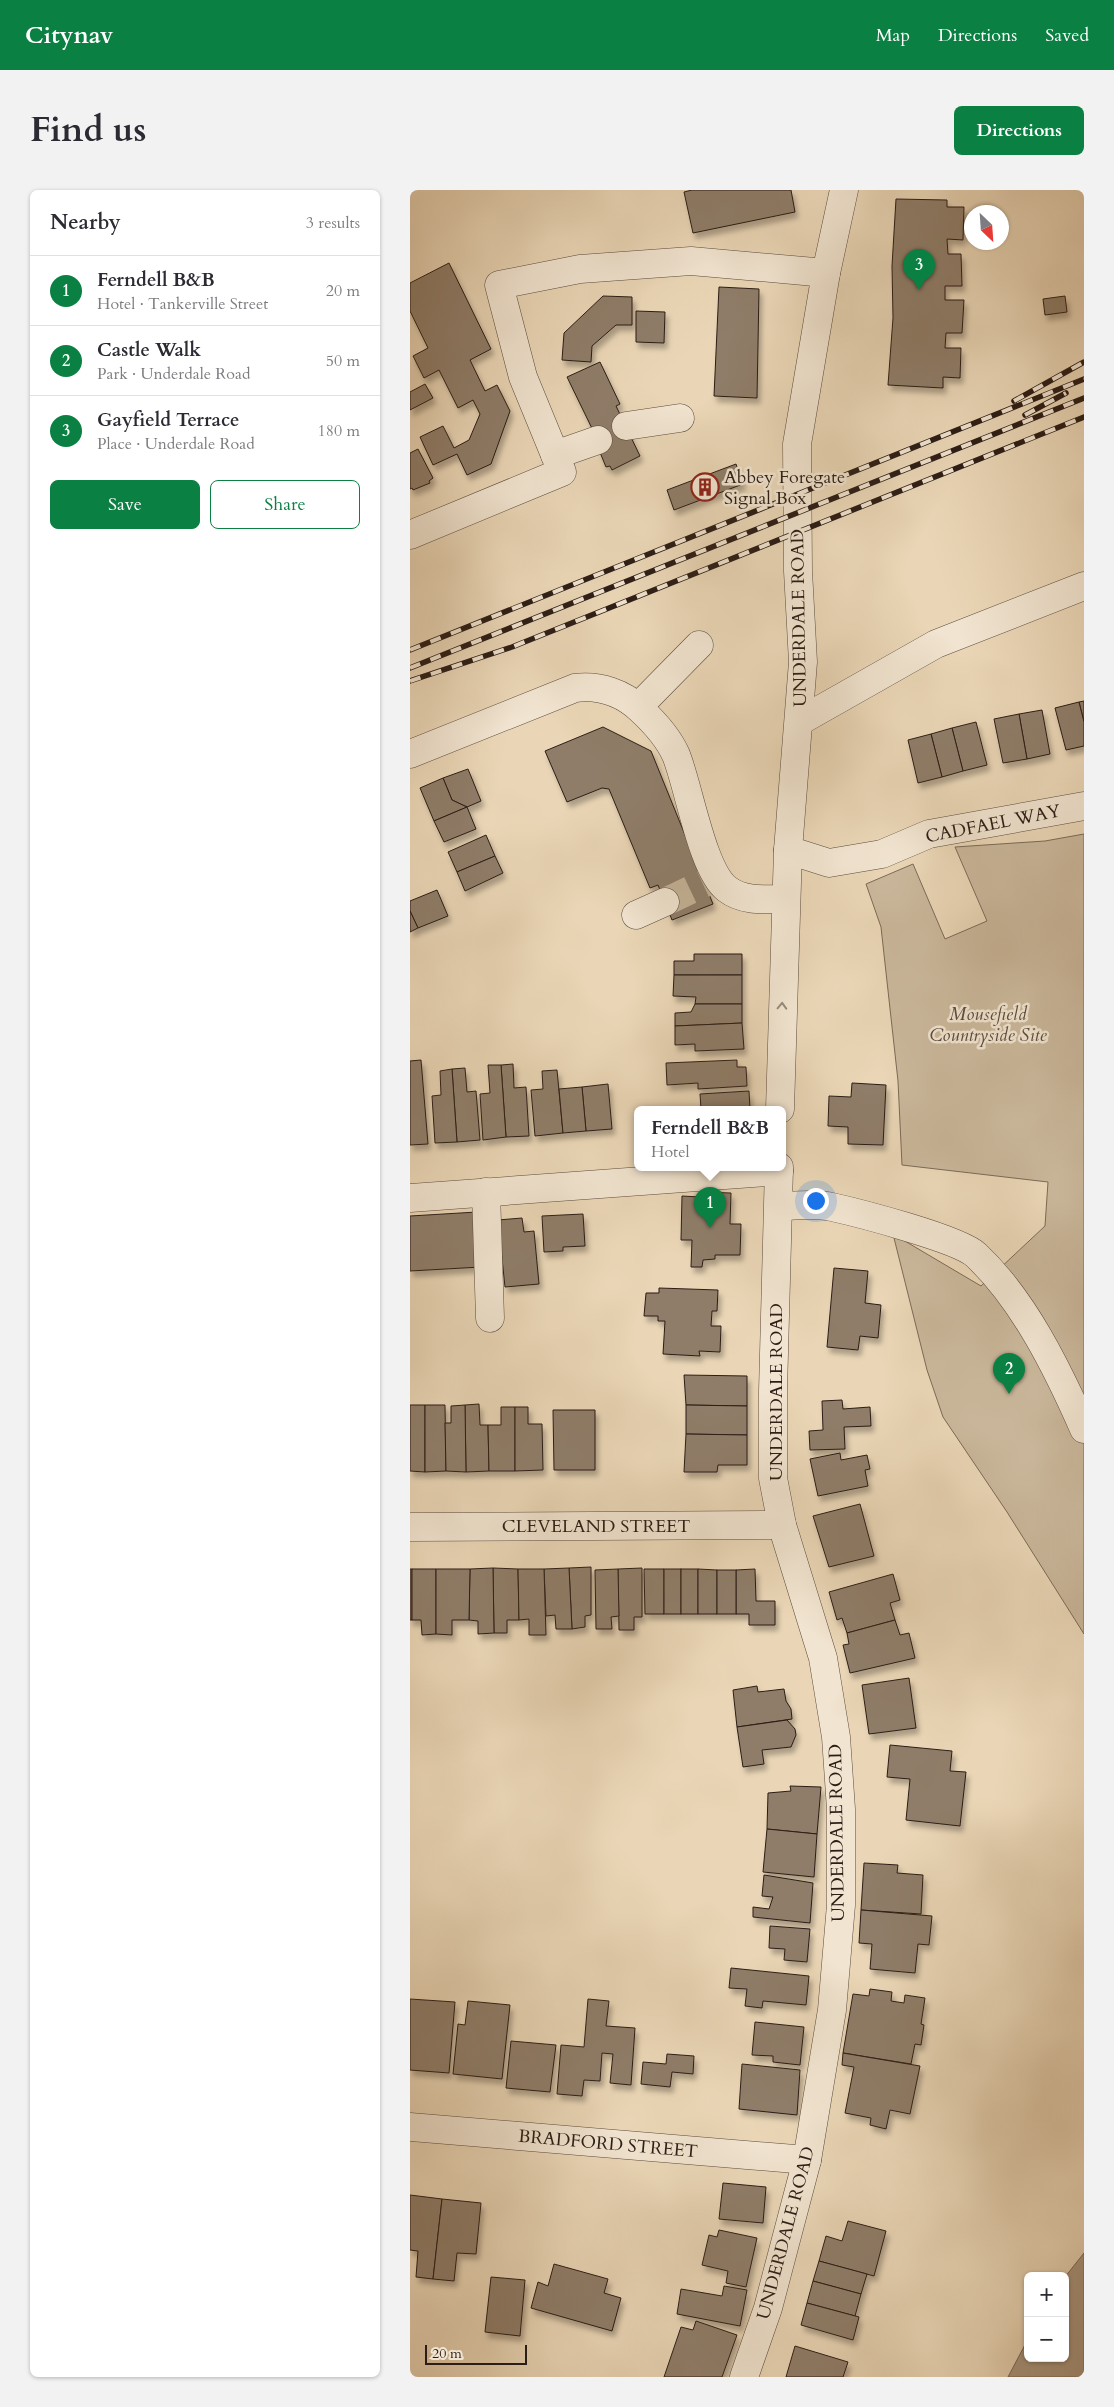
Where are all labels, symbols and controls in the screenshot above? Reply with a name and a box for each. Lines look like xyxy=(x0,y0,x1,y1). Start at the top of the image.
text: Citynav xyxy=(25,19,113,52)
text: Map xyxy=(876,23,910,48)
text: Directions xyxy=(938,23,1017,48)
text: Saved xyxy=(1045,23,1089,48)
text: Find us xyxy=(30,106,146,154)
button: Directions xyxy=(954,106,1084,155)
north arrow xyxy=(964,205,1009,250)
text: Nearby xyxy=(50,208,121,237)
text: 3 results xyxy=(306,212,360,234)
pin: 3 xyxy=(903,249,935,290)
text: Ferndell B&B xyxy=(97,267,215,293)
text: 1 xyxy=(62,280,70,302)
text: 20 m xyxy=(326,280,360,302)
text: Hotel · Tankerville Street xyxy=(97,293,268,315)
text: Castle Walk xyxy=(97,337,201,363)
text: 2 xyxy=(62,350,70,372)
text: 50 m xyxy=(326,350,360,372)
text: Park · Underdale Road xyxy=(97,363,250,385)
text: Gayfield Terrace xyxy=(97,407,240,433)
text: 3 xyxy=(62,420,70,442)
text: 180 m xyxy=(318,420,360,442)
text: Place · Underdale Road xyxy=(97,433,255,455)
place label: Abbey Foregate Signal Box xyxy=(724,465,845,511)
building icon: Abbey Foregate Signal Box xyxy=(690,472,720,502)
button: Save xyxy=(50,480,200,529)
button: Share xyxy=(210,480,360,529)
street label: UNDERDALE ROAD xyxy=(785,529,813,707)
street label: CADFAEL WAY xyxy=(923,799,1063,849)
one-way arrow xyxy=(776,1001,787,1009)
park label: Mousefield Countryside Site xyxy=(929,1002,1048,1048)
popup xyxy=(634,1106,786,1171)
text: Ferndell B&B xyxy=(651,1115,769,1141)
text: Hotel xyxy=(651,1141,690,1163)
pin: 1 xyxy=(694,1187,726,1228)
your location xyxy=(803,1188,829,1214)
street label: UNDERDALE ROAD xyxy=(764,1303,789,1481)
pin: 2 xyxy=(993,1353,1025,1394)
street label: CLEVELAND STREET xyxy=(502,1514,690,1539)
street label: UNDERDALE ROAD xyxy=(823,1744,851,1922)
street label: BRADFORD STREET xyxy=(517,2124,699,2164)
street label: UNDERDALE ROAD xyxy=(751,2144,821,2322)
map controls xyxy=(1024,2272,1069,2362)
button: + xyxy=(1024,2272,1069,2317)
button: − xyxy=(1024,2317,1069,2362)
scale bar xyxy=(425,2342,528,2365)
text: 20 m xyxy=(432,2344,462,2363)

